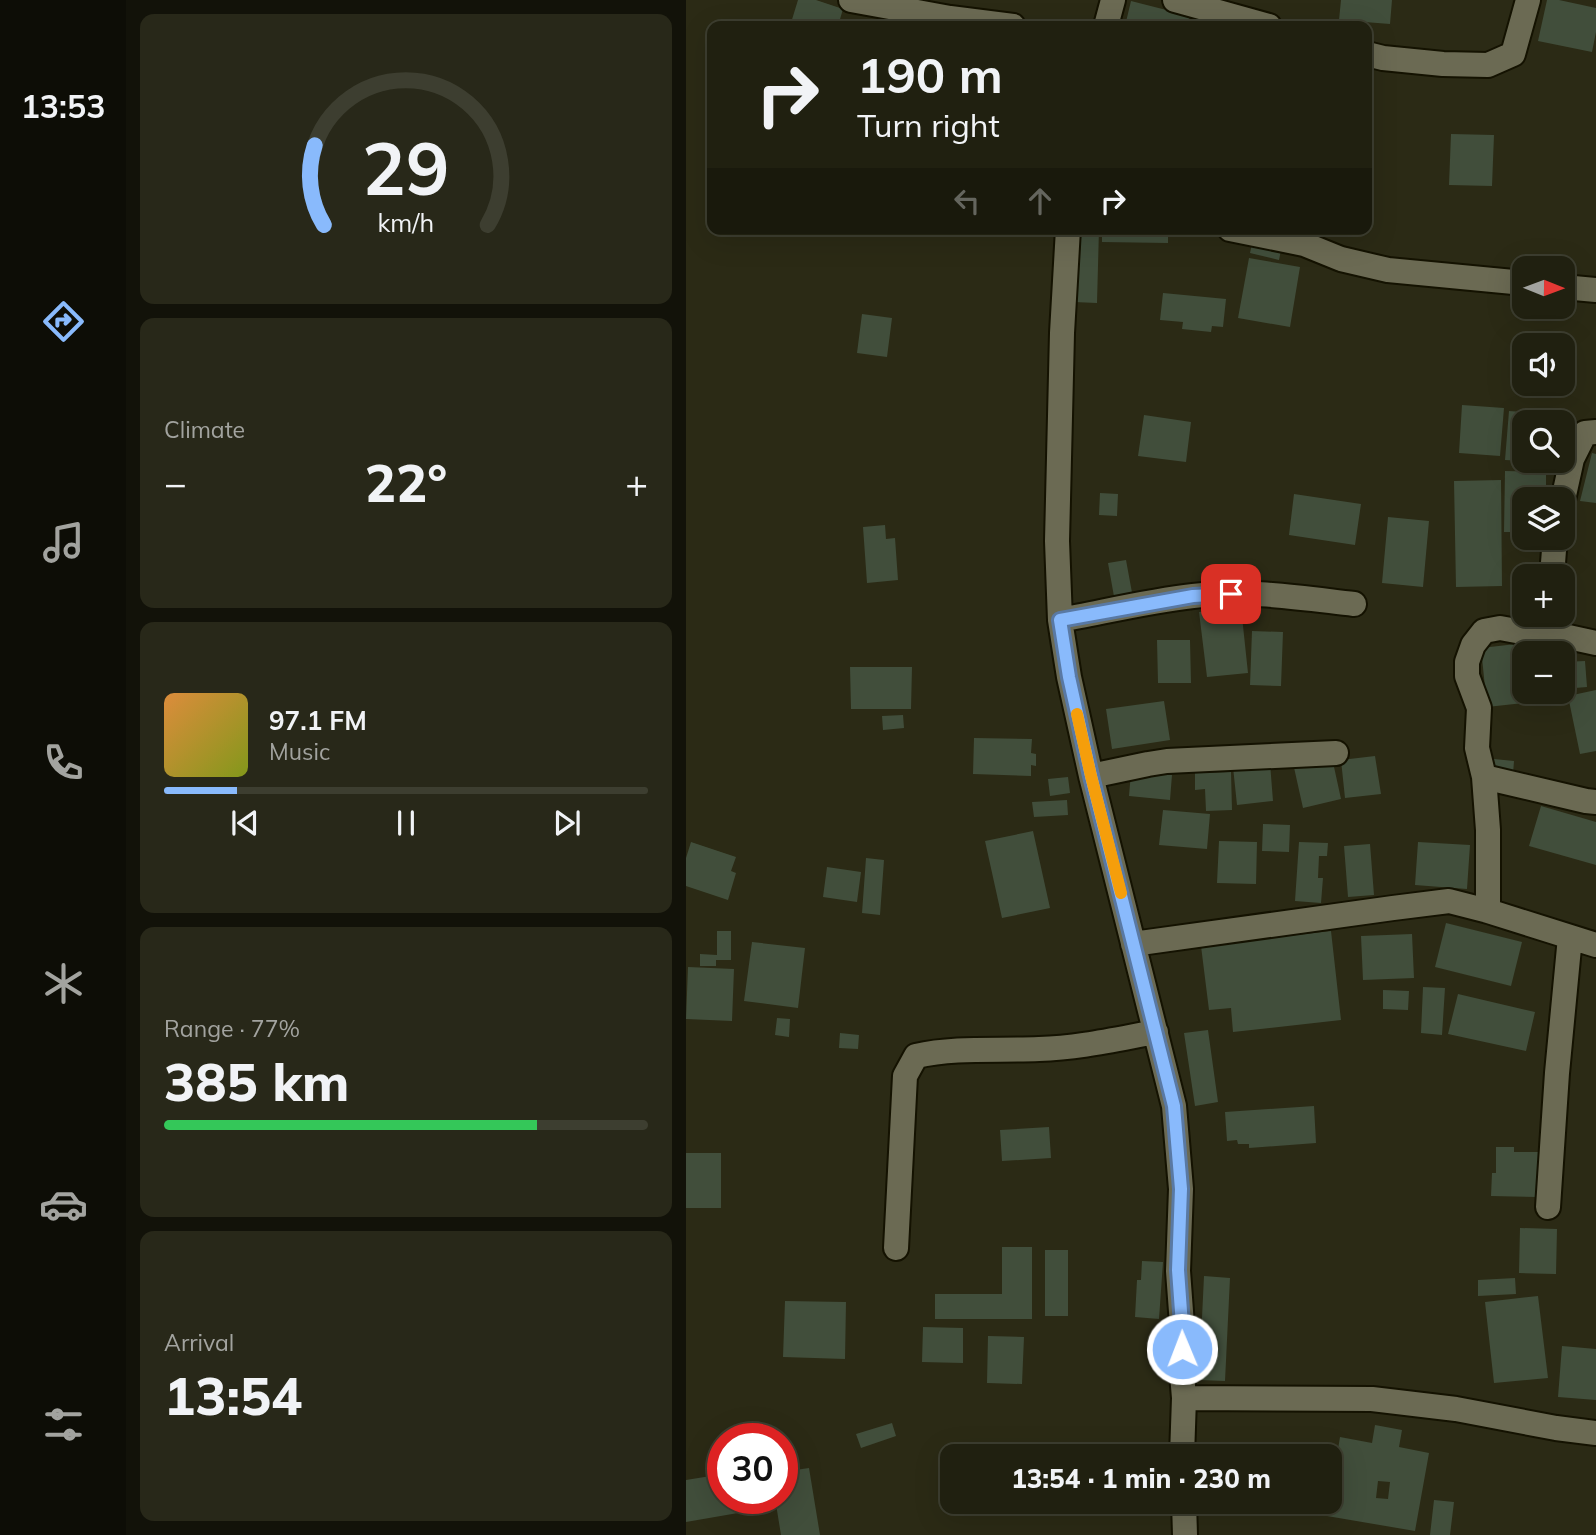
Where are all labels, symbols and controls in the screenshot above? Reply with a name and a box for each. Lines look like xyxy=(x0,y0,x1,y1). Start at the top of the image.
text: 190 m xyxy=(857,44,1003,105)
icon: right xyxy=(742,49,833,140)
text: 13:53 xyxy=(21,86,105,126)
text: Turn right xyxy=(857,105,1000,145)
text: 29 xyxy=(362,122,450,213)
icon: left xyxy=(948,182,986,220)
icon: ahead xyxy=(1021,182,1059,220)
icon: right xyxy=(1094,182,1132,220)
text: km/h xyxy=(378,207,434,238)
north arrow xyxy=(1512,256,1575,318)
map controls xyxy=(1512,256,1575,704)
icon: directions xyxy=(39,297,88,346)
button: sound xyxy=(1512,333,1575,396)
button: search xyxy=(1512,410,1575,473)
text: Climate xyxy=(164,415,245,444)
text: 22° xyxy=(365,450,447,515)
text: − xyxy=(164,459,187,507)
text: + xyxy=(625,459,648,507)
button: layers xyxy=(1512,487,1575,550)
icon: music xyxy=(39,518,88,567)
pin xyxy=(1201,564,1261,624)
button: + xyxy=(1512,564,1575,627)
icon: arrive xyxy=(1212,575,1250,613)
button: − xyxy=(1512,641,1575,704)
text: 97.1 FM xyxy=(269,704,367,737)
text: Music xyxy=(269,737,330,766)
icon: phone xyxy=(39,738,88,787)
icon: previous xyxy=(226,804,264,842)
icon: pause xyxy=(387,804,425,842)
icon: next xyxy=(548,804,586,842)
icon: climate xyxy=(39,959,88,1008)
text: Range · 77% xyxy=(164,1014,300,1043)
text: 385 km xyxy=(164,1049,349,1114)
icon: car xyxy=(39,1180,88,1229)
position arrow xyxy=(1145,1312,1219,1386)
text: Arrival xyxy=(164,1328,234,1357)
text: 13:54 xyxy=(164,1363,302,1428)
icon: filters xyxy=(39,1400,88,1449)
speed limit sign: 30 xyxy=(707,1423,798,1514)
text: 13:54 · 1 min · 230 m xyxy=(1011,1462,1271,1495)

